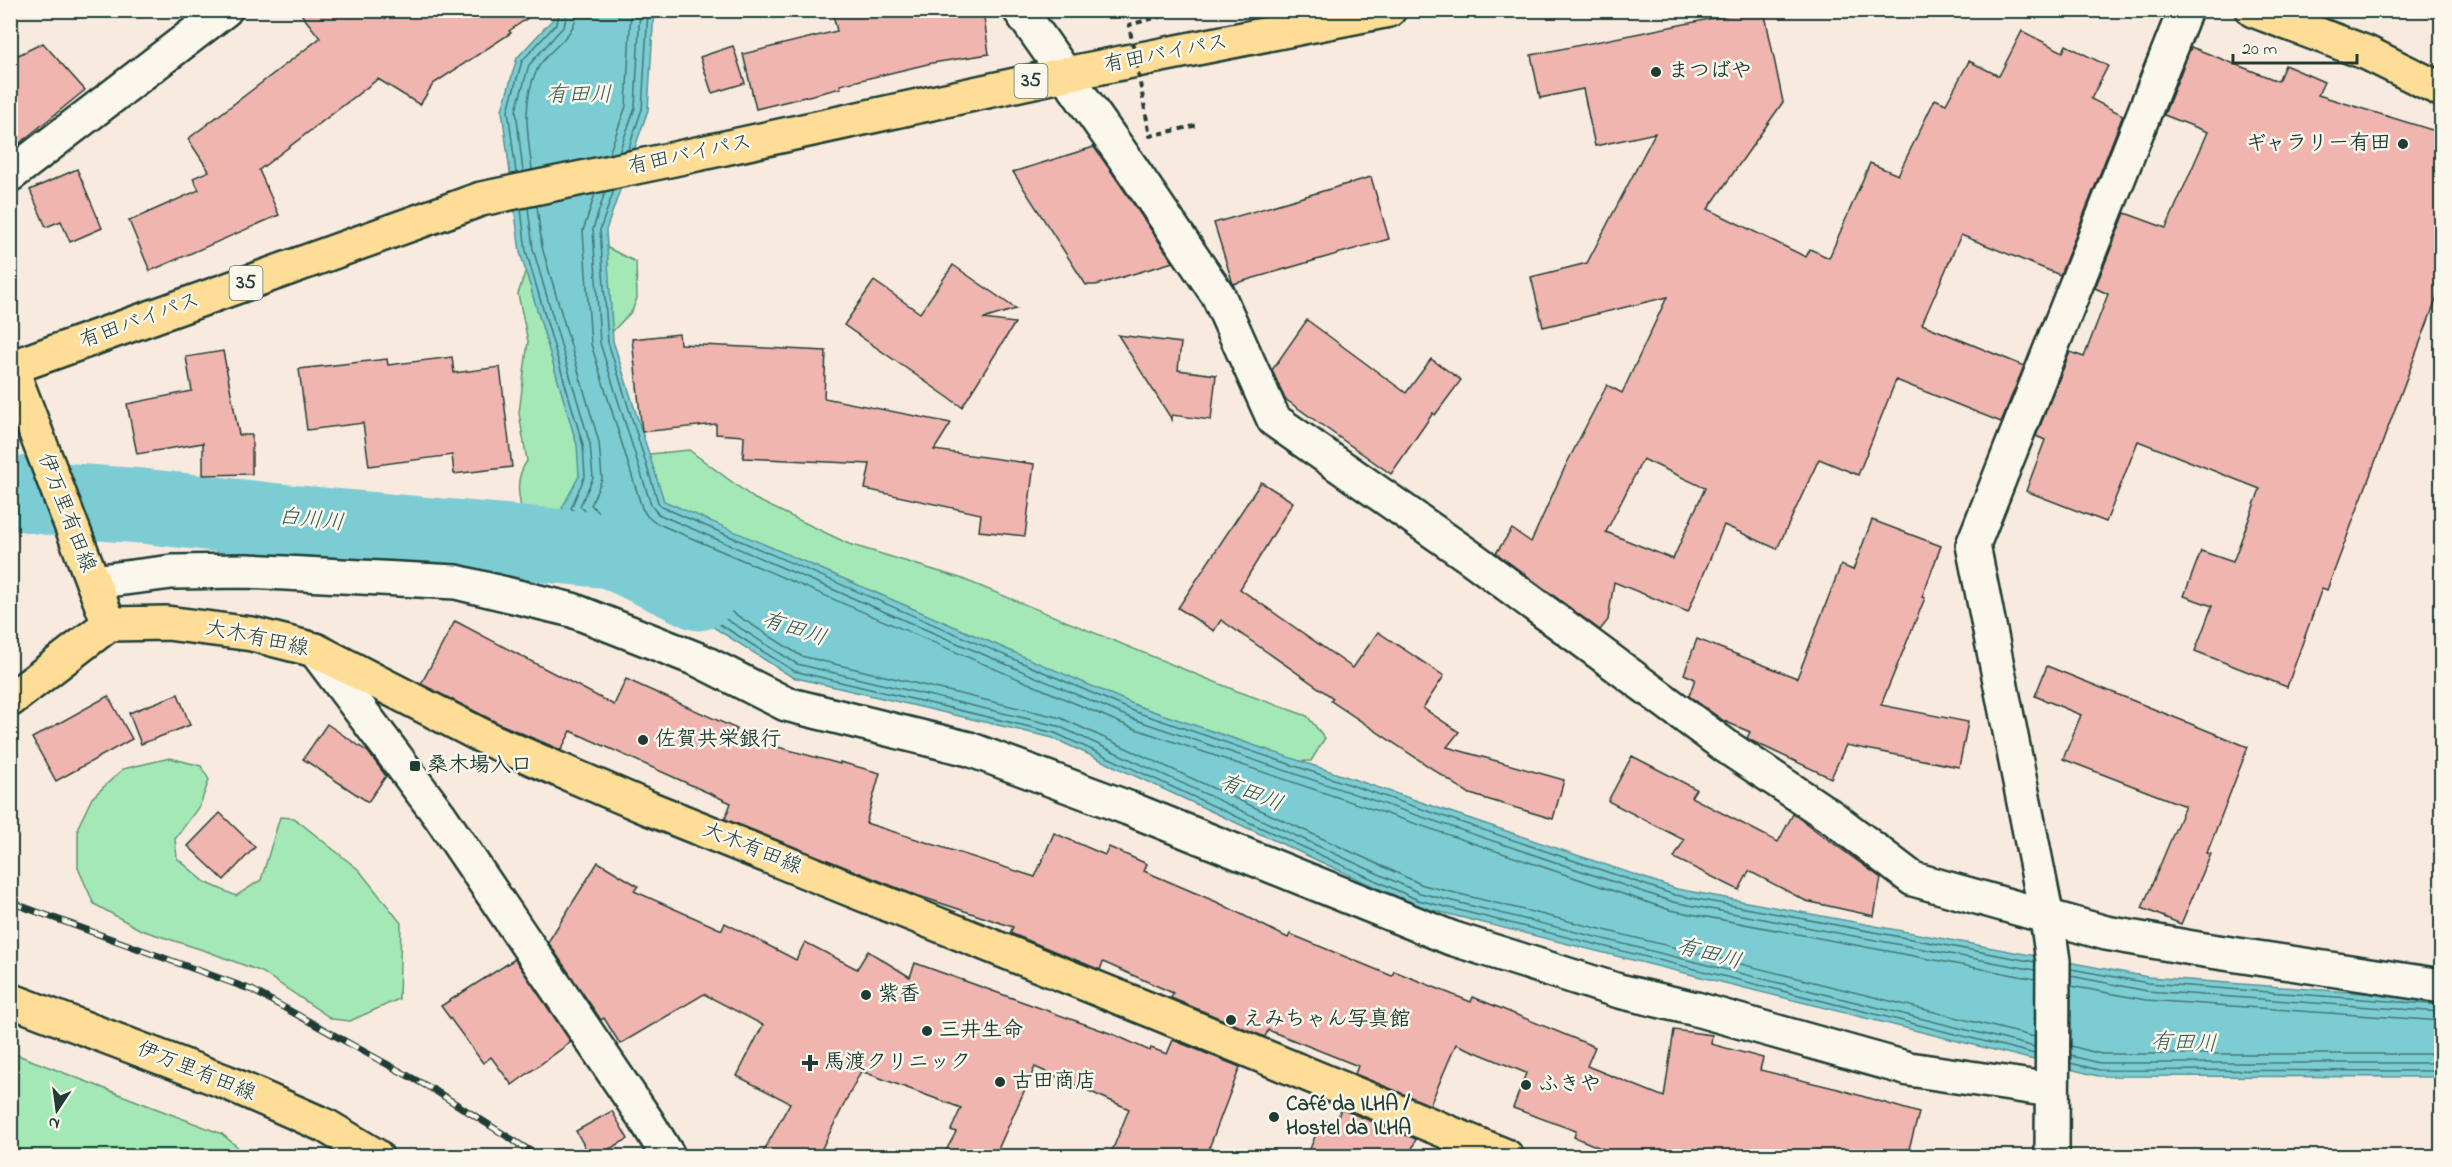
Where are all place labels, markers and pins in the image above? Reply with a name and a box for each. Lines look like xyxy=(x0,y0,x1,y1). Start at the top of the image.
place label: まつばや xyxy=(1668,57,1752,87)
marker: まつばや xyxy=(1649,65,1663,79)
place label: ギャラリー有田 xyxy=(2245,129,2391,159)
marker: ギャラリー有田 xyxy=(2396,137,2410,151)
place label: 佐賀共栄銀行 xyxy=(655,725,781,755)
marker: 佐賀共栄銀行 xyxy=(636,733,650,747)
place label: 桑木場入口 xyxy=(427,751,532,781)
marker: 桑木場入口 xyxy=(408,759,422,773)
place label: 紫香 xyxy=(878,980,920,1010)
marker: 紫香 xyxy=(859,988,873,1002)
place label: えみちゃん写真館 xyxy=(1243,1005,1411,1035)
marker: えみちゃん写真館 xyxy=(1224,1013,1238,1027)
place label: 三井生命 xyxy=(939,1016,1023,1046)
marker: 三井生命 xyxy=(920,1024,934,1038)
place label: 馬渡クリニック xyxy=(824,1048,971,1078)
marker: 馬渡クリニック xyxy=(801,1054,819,1072)
place label: 古田商店 xyxy=(1012,1067,1096,1097)
place label: ふきや xyxy=(1538,1070,1601,1100)
marker: 古田商店 xyxy=(993,1075,1007,1089)
marker: ふきや xyxy=(1519,1078,1533,1092)
place label: Café da ILHA / Hostel da ILHA xyxy=(1286,1090,1411,1144)
marker: Café da ILHA / Hostel da ILHA xyxy=(1267,1110,1281,1124)

